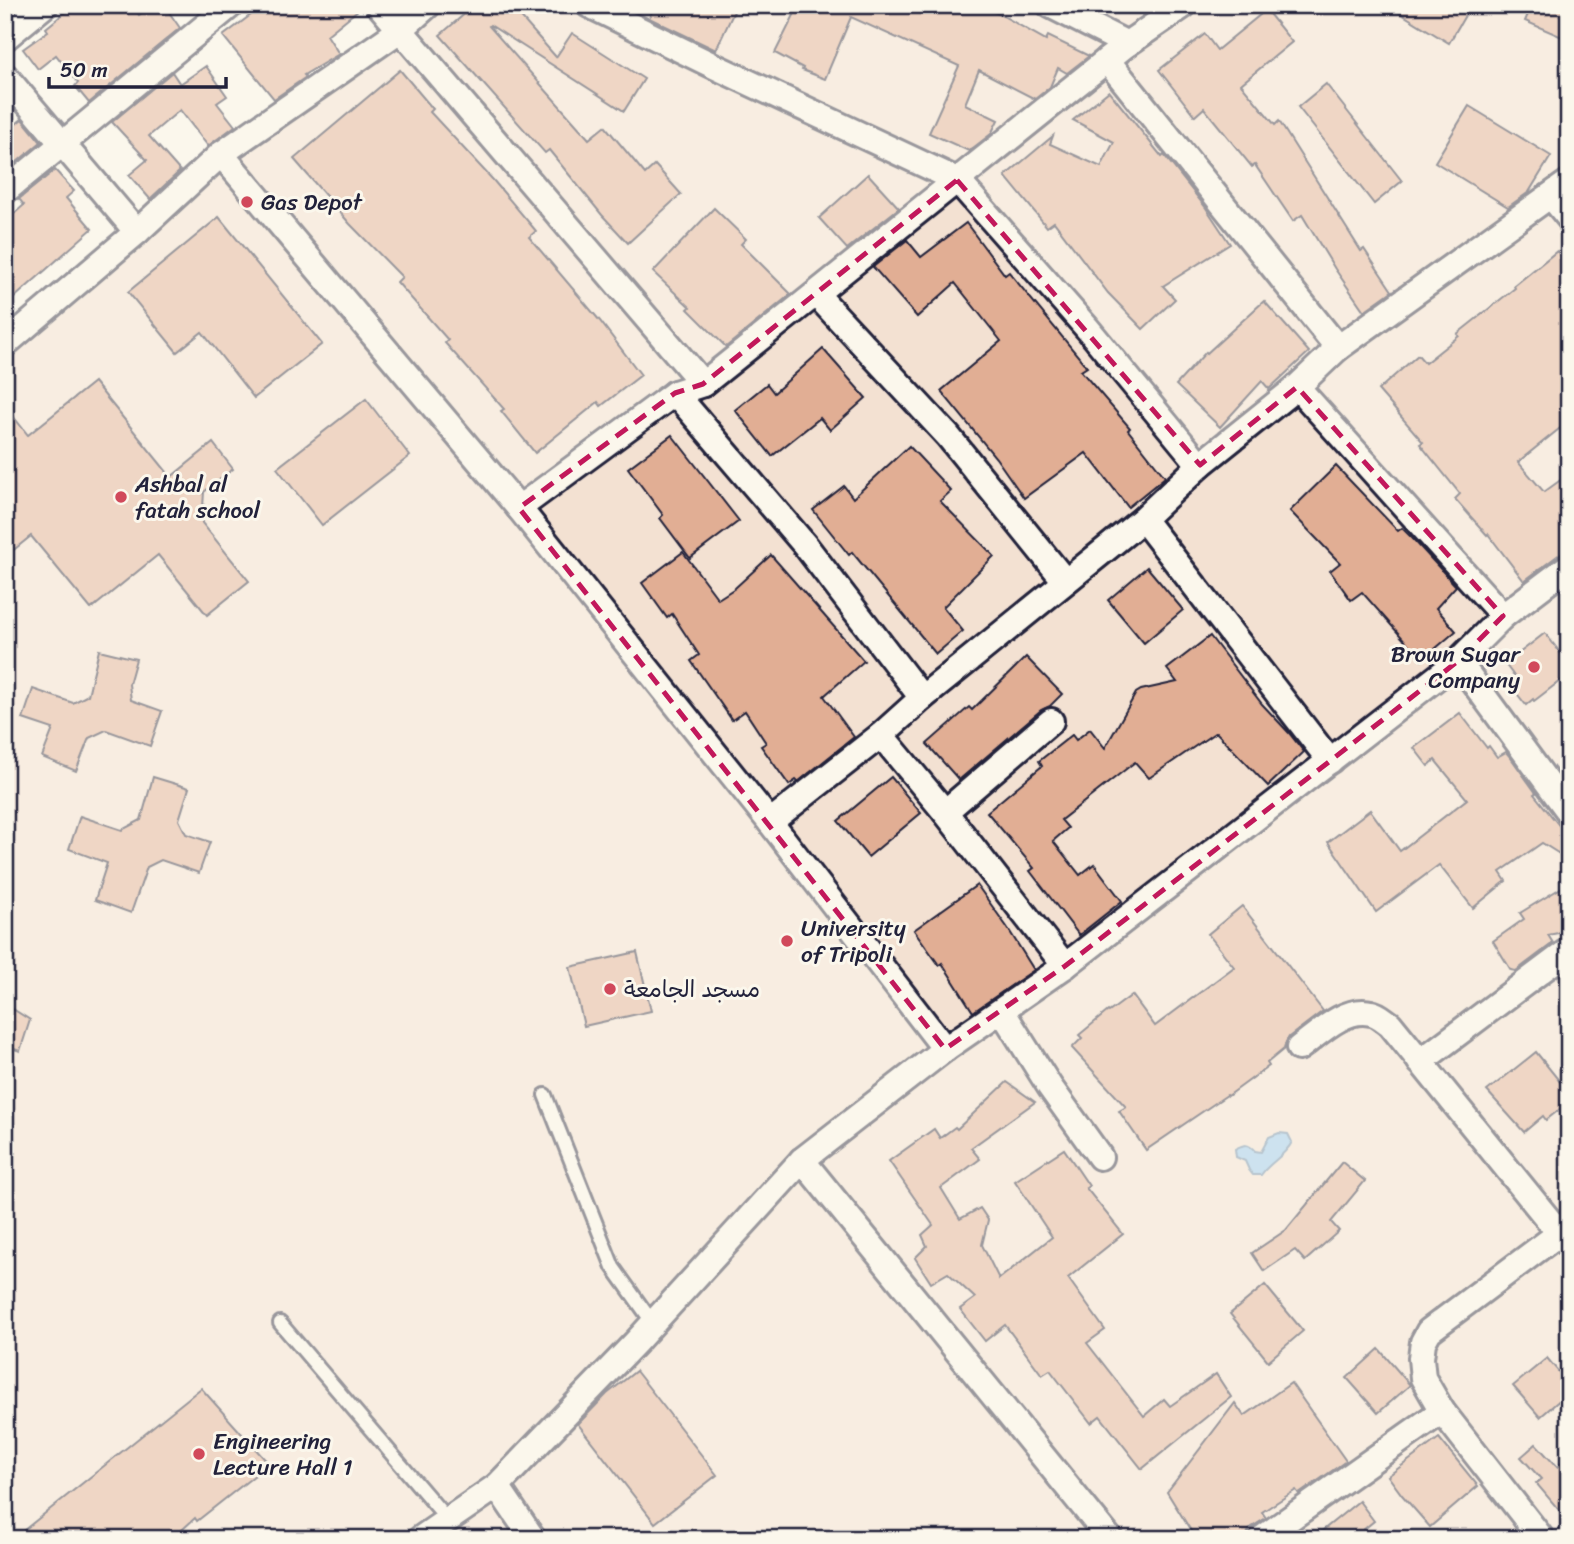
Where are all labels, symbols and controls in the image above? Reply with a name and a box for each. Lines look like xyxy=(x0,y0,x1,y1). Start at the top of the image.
scale bar xyxy=(49,46,226,90)
text: 50 m xyxy=(60,51,108,89)
place label: Gas Depot xyxy=(261,182,364,223)
marker: Gas Depot xyxy=(239,194,255,210)
place label: Ashbal al fatah school xyxy=(134,464,261,531)
marker: Ashbal al fatah school xyxy=(113,489,129,505)
place label: Brown Sugar Company xyxy=(1391,634,1522,701)
marker: Brown Sugar Company xyxy=(1526,659,1542,675)
place label: University of Tripoli xyxy=(801,908,906,975)
marker: University of Tripoli xyxy=(779,933,795,949)
place label: مسجد الجامعة xyxy=(624,969,760,1010)
marker: مسجد الجامعة xyxy=(602,981,618,997)
place label: Engineering Lecture Hall 1 xyxy=(213,1421,353,1488)
marker: Engineering Lecture Hall 1 xyxy=(191,1446,207,1462)

